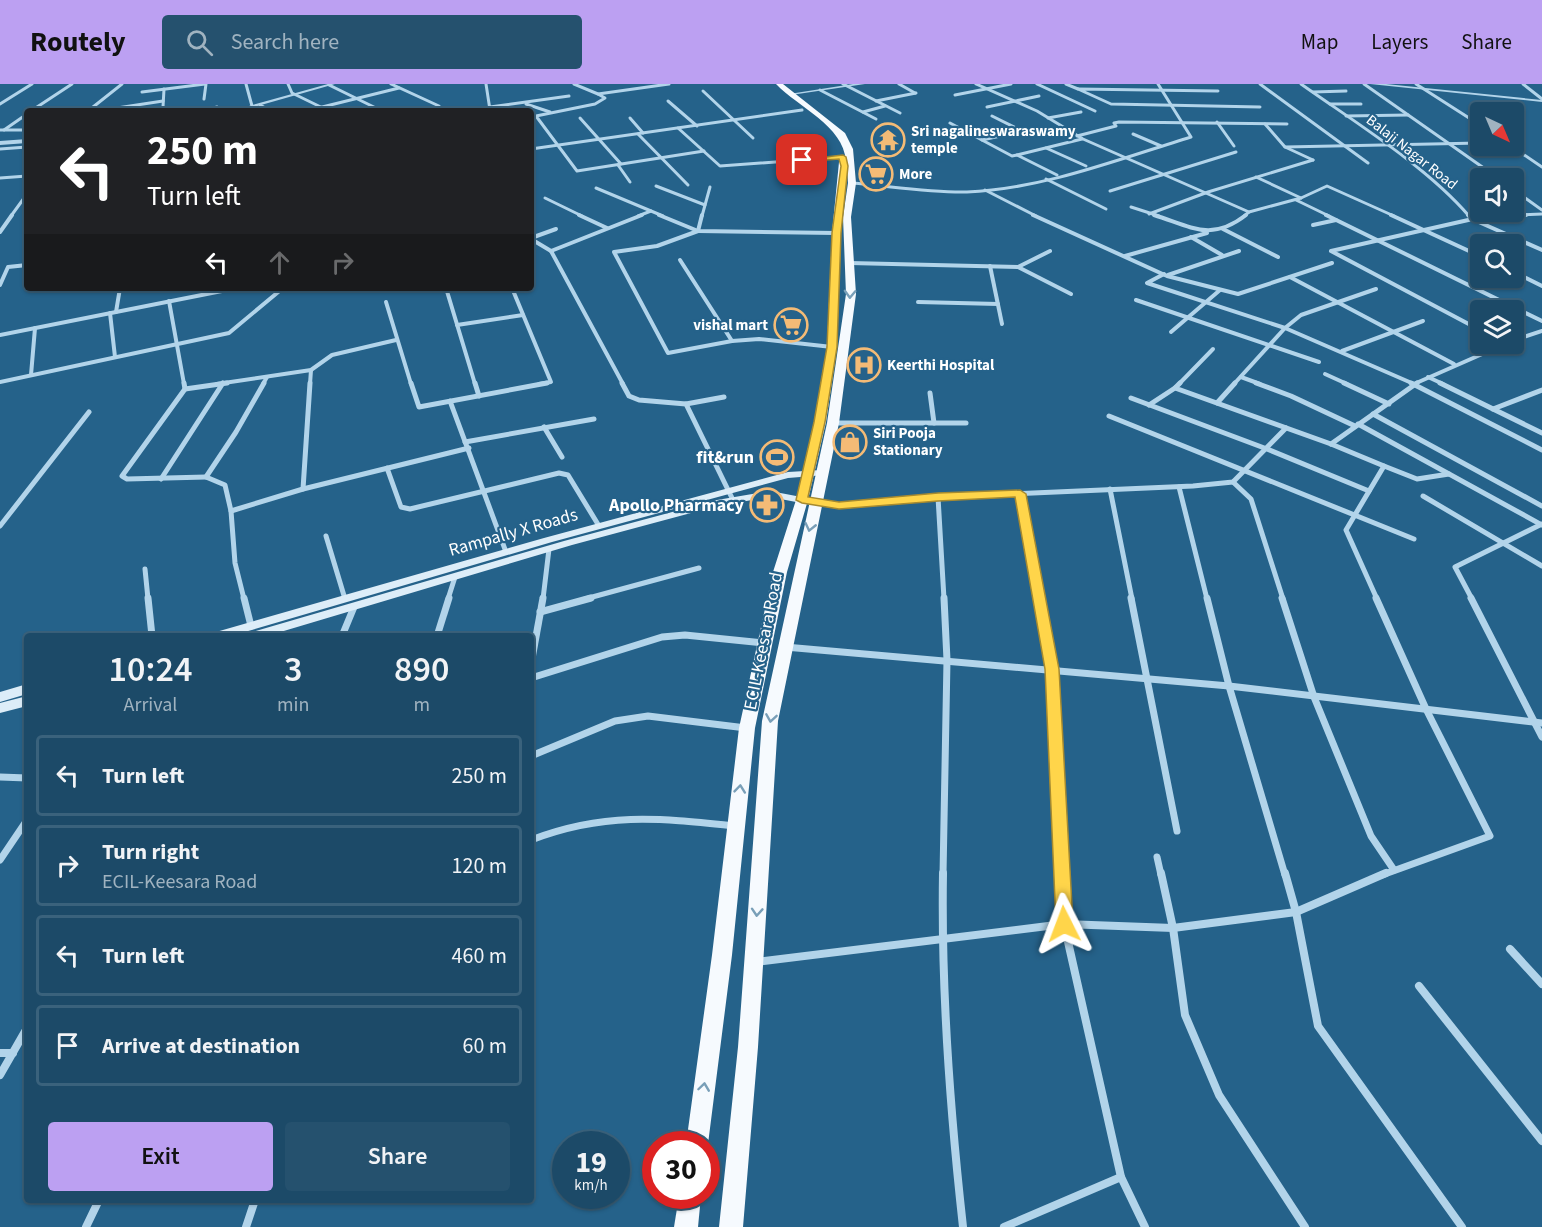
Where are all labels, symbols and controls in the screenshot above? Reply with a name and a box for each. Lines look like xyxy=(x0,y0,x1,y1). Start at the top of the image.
search box xyxy=(162,15,582,69)
text: Routely xyxy=(30,22,126,62)
icon: search xyxy=(183,26,216,59)
text: Search here xyxy=(231,26,339,58)
text: Map xyxy=(1301,27,1338,57)
text: Layers xyxy=(1371,27,1428,57)
text: Share xyxy=(1461,27,1512,57)
north arrow xyxy=(1470,102,1524,156)
map controls xyxy=(1470,102,1524,354)
street label: Balaji Nagar Road xyxy=(1362,110,1462,195)
text: 250 m xyxy=(147,121,258,181)
place label: Sri nagalineswaraswamy temple xyxy=(911,121,1076,159)
temple icon: Sri nagalineswaraswamy temple xyxy=(870,122,906,158)
icon: left xyxy=(48,132,126,210)
pin xyxy=(776,134,827,185)
icon: arrive xyxy=(785,143,818,176)
supermarket icon: More xyxy=(858,156,894,192)
place label: More xyxy=(899,164,933,185)
button: sound xyxy=(1470,168,1524,222)
text: Turn left xyxy=(147,177,241,216)
button: search xyxy=(1470,234,1524,288)
icon: left xyxy=(200,246,233,279)
icon: ahead xyxy=(263,246,296,279)
icon: right xyxy=(326,246,359,279)
one-way arrow xyxy=(844,289,857,298)
button: layers xyxy=(1470,300,1524,354)
supermarket icon: vishal mart xyxy=(773,307,809,343)
place label: vishal mart xyxy=(693,315,768,336)
hospital icon: Keerthi Hospital xyxy=(846,347,882,383)
place label: Keerthi Hospital xyxy=(887,355,995,376)
place label: Siri Pooja Stationary xyxy=(873,423,943,461)
shop icon: Siri Pooja Stationary xyxy=(832,424,868,460)
sports icon: fit&run xyxy=(759,439,795,475)
place label: fit&run xyxy=(696,445,754,470)
pharmacy icon: Apollo Pharmacy xyxy=(749,487,785,523)
place label: Apollo Pharmacy xyxy=(608,493,745,518)
street label: Rampally X Roads xyxy=(446,502,581,563)
one-way arrow xyxy=(805,522,818,532)
street label: ECIL-Keesara Road xyxy=(738,570,789,712)
text: 10:24 xyxy=(109,644,192,695)
text: 3 xyxy=(284,644,302,695)
text: 890 xyxy=(394,644,449,695)
text: Arrival xyxy=(124,691,177,719)
text: min xyxy=(277,691,309,719)
text: m xyxy=(413,691,430,719)
one-way arrow xyxy=(765,713,777,722)
icon: left xyxy=(51,759,84,792)
text: Turn left xyxy=(102,760,184,792)
text: 250 m xyxy=(452,760,507,792)
one-way arrow xyxy=(733,784,746,793)
text: Turn right xyxy=(102,836,199,868)
icon: right xyxy=(51,849,84,882)
text: 120 m xyxy=(452,850,507,882)
text: ECIL-Keesara Road xyxy=(102,868,257,896)
position arrow xyxy=(1032,892,1096,956)
one-way arrow xyxy=(751,908,764,917)
icon: left xyxy=(51,939,84,972)
text: Turn left xyxy=(102,940,184,972)
text: 460 m xyxy=(452,940,507,972)
icon: arrive xyxy=(51,1029,84,1062)
text: Arrive at destination xyxy=(102,1030,300,1062)
text: 60 m xyxy=(462,1030,507,1062)
one-way arrow xyxy=(698,1082,710,1091)
button: Exit xyxy=(48,1122,273,1191)
button: Share xyxy=(285,1122,510,1191)
speed limit sign: 30 xyxy=(642,1131,720,1209)
text: 19 xyxy=(575,1141,607,1184)
text: km/h xyxy=(574,1175,608,1196)

